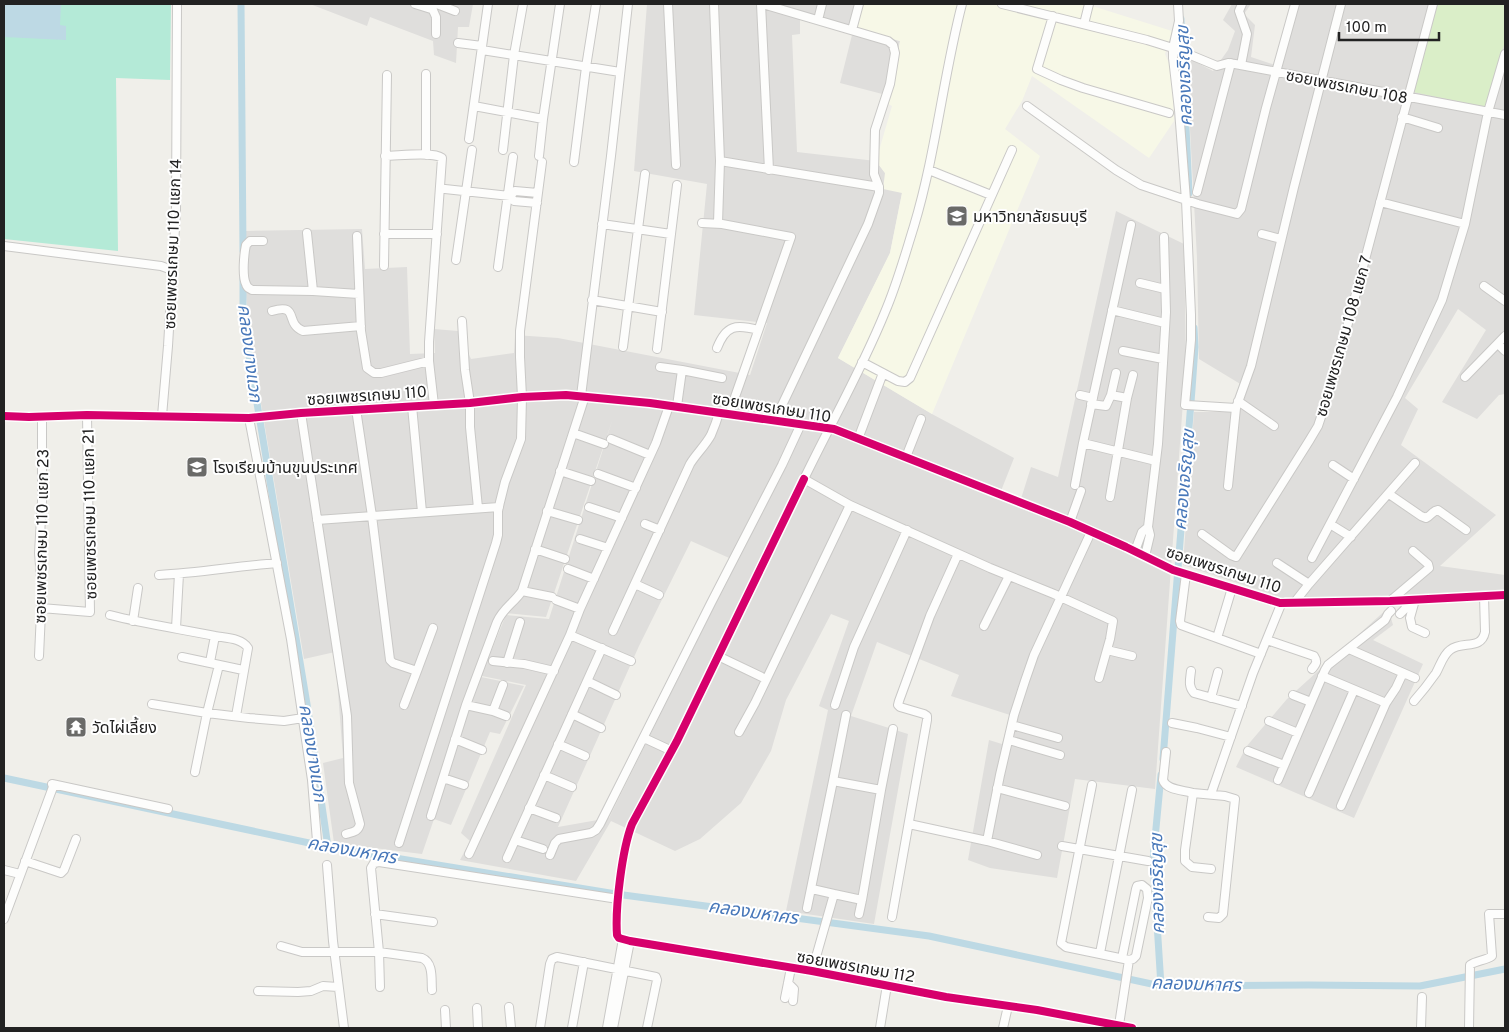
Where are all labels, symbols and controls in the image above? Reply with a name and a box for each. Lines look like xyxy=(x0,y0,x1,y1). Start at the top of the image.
scale bar xyxy=(1339,10,1439,42)
text: 100 m xyxy=(1346,19,1387,38)
water label: คลองเจริญสุข xyxy=(1172,24,1199,127)
street label: ซอยเพชรเกษม 108 xyxy=(1284,66,1409,110)
street label: ซอยเพชรเกษม 110 แยก 14 xyxy=(161,158,187,330)
school or university icon: มหาวิทยาลัยธนบุรี xyxy=(945,204,969,228)
place label: มหาวิทยาลัยธนบุรี xyxy=(973,208,1087,228)
street label: ซอยเพชรเกษม 108 แยก 7 xyxy=(1312,254,1378,419)
water label: คลองบางแวก xyxy=(231,303,266,405)
street label: ซอยเพชรเกษม 110 xyxy=(307,383,428,411)
street label: ซอยเพชรเกษม 110 xyxy=(711,390,833,428)
street label: ซอยเพชรเกษม 110 แยก 21 xyxy=(80,428,102,600)
water label: คลองเจริญสุข xyxy=(1170,428,1201,531)
street label: ซอยเพชรเกษม 110 แยก 23 xyxy=(31,448,55,624)
school or university icon: โรงเรียนบ้านขุนประเทศ xyxy=(185,455,209,479)
place label: โรงเรียนบ้านขุนประเทศ xyxy=(213,459,358,479)
street label: ซอยเพชรเกษม 110 xyxy=(1163,543,1284,599)
water label: คลองบางแวก xyxy=(292,703,331,805)
temple icon: วัดไผ่เลี้ยง xyxy=(64,715,88,739)
place label: วัดไผ่เลี้ยง xyxy=(92,716,157,739)
water label: คลองมหาศร xyxy=(305,832,399,871)
water label: คลองเจริญสุข xyxy=(1146,832,1171,935)
water label: คลองมหาศร xyxy=(706,896,800,931)
street label: ซอยเพชรเกษม 112 xyxy=(795,948,916,988)
water label: คลองมหาศร xyxy=(1150,972,1243,999)

